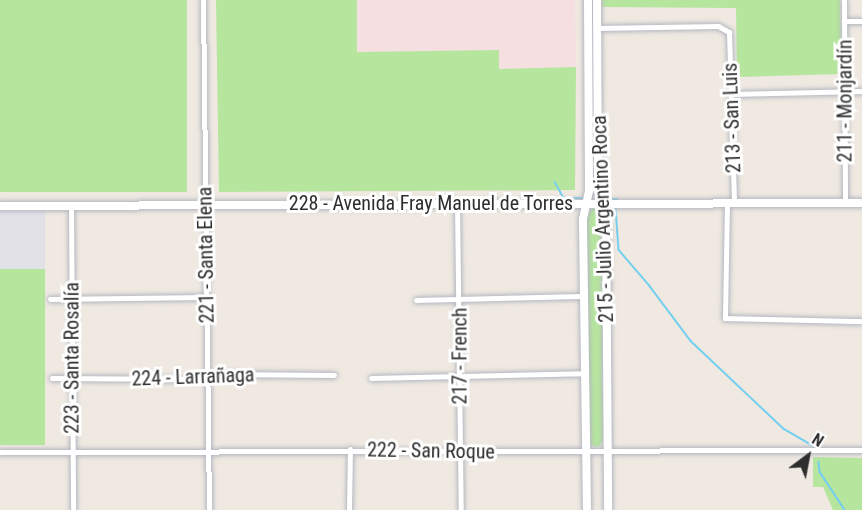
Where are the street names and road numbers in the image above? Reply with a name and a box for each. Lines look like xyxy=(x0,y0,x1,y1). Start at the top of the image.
street label: 211 - Monjardín xyxy=(833,40,857,162)
street label: 213 - San Luis xyxy=(718,62,746,174)
street label: 215 - Julio Argentino Roca xyxy=(587,115,619,323)
street label: 221 - Santa Elena xyxy=(193,186,219,324)
street label: 228 - Avenida Fray Manuel de Torres xyxy=(289,191,573,215)
street label: 223 - Santa Rosalía xyxy=(60,282,84,434)
street label: 217 - French xyxy=(448,308,472,404)
street label: 224 - Larrañaga xyxy=(131,363,255,391)
street label: 222 - San Roque xyxy=(367,438,495,464)

